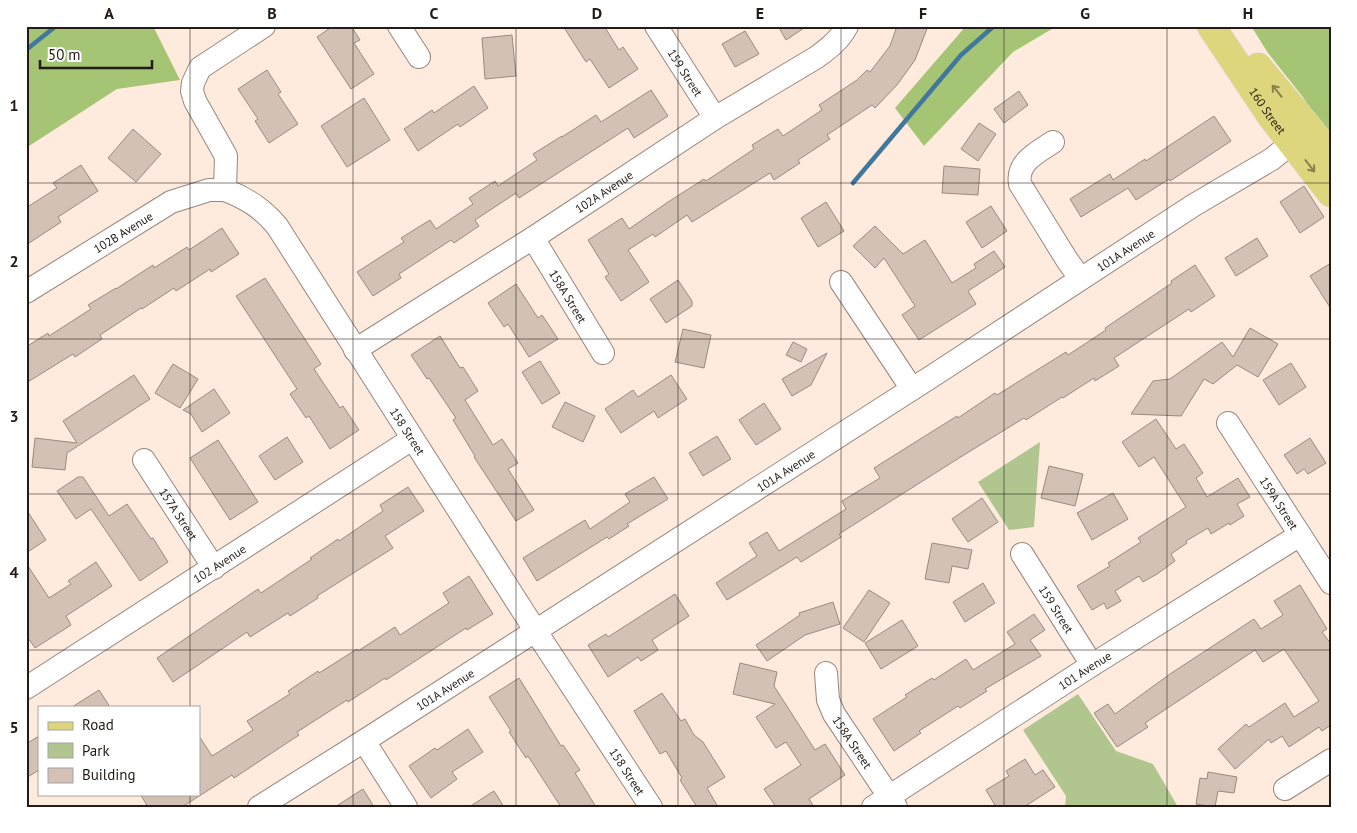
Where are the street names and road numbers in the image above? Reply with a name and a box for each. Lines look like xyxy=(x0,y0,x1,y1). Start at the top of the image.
street label: 159 Street xyxy=(665,46,706,99)
street label: 160 Street xyxy=(1246,84,1290,137)
street label: 102A Avenue xyxy=(572,167,636,216)
street label: 102B Avenue xyxy=(90,208,155,256)
street label: 101A Avenue xyxy=(1093,225,1157,274)
street label: 158A Street xyxy=(546,267,590,326)
street label: 158 Street xyxy=(387,404,429,458)
street label: 101A Avenue xyxy=(754,446,818,495)
street label: 159A Street xyxy=(1257,474,1302,532)
street label: 157A Street xyxy=(156,485,201,543)
street label: 102 Avenue xyxy=(190,541,249,586)
street label: 159 Street xyxy=(1036,582,1077,636)
street label: 101 Avenue xyxy=(1055,648,1114,693)
street label: 101A Avenue xyxy=(413,665,477,713)
street label: 158A Street xyxy=(830,713,876,771)
street label: 158 Street xyxy=(607,745,649,798)

